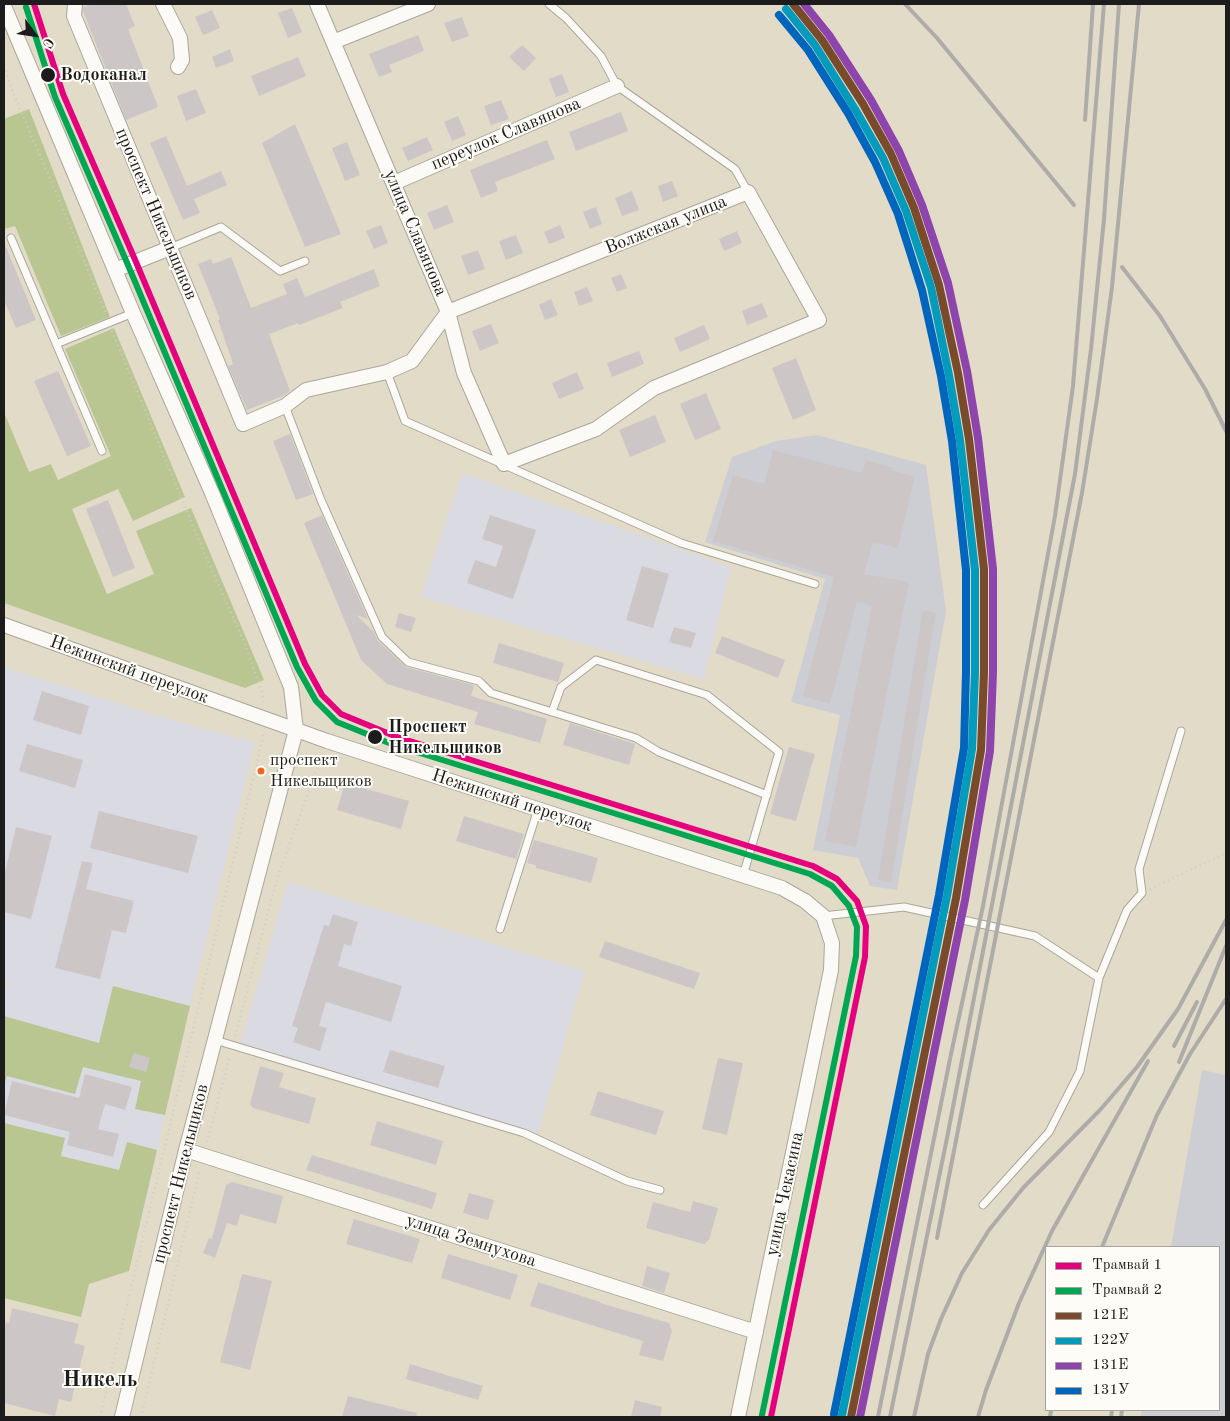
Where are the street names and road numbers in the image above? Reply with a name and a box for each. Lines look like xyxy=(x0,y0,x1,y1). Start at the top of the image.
street label: переулок Славянова xyxy=(428,93,584,175)
street label: проспект Никельщиков xyxy=(110,125,202,303)
street label: улица Славянова xyxy=(379,166,451,300)
street label: Волжская улица xyxy=(602,191,730,259)
street label: Нежинский переулок xyxy=(47,631,211,709)
street label: Нежинский переулок xyxy=(429,765,595,837)
street label: проспект Никельщиков xyxy=(148,1082,214,1266)
street label: улица Чекасина xyxy=(761,1130,809,1258)
street label: улица Земнухова xyxy=(403,1210,539,1272)

